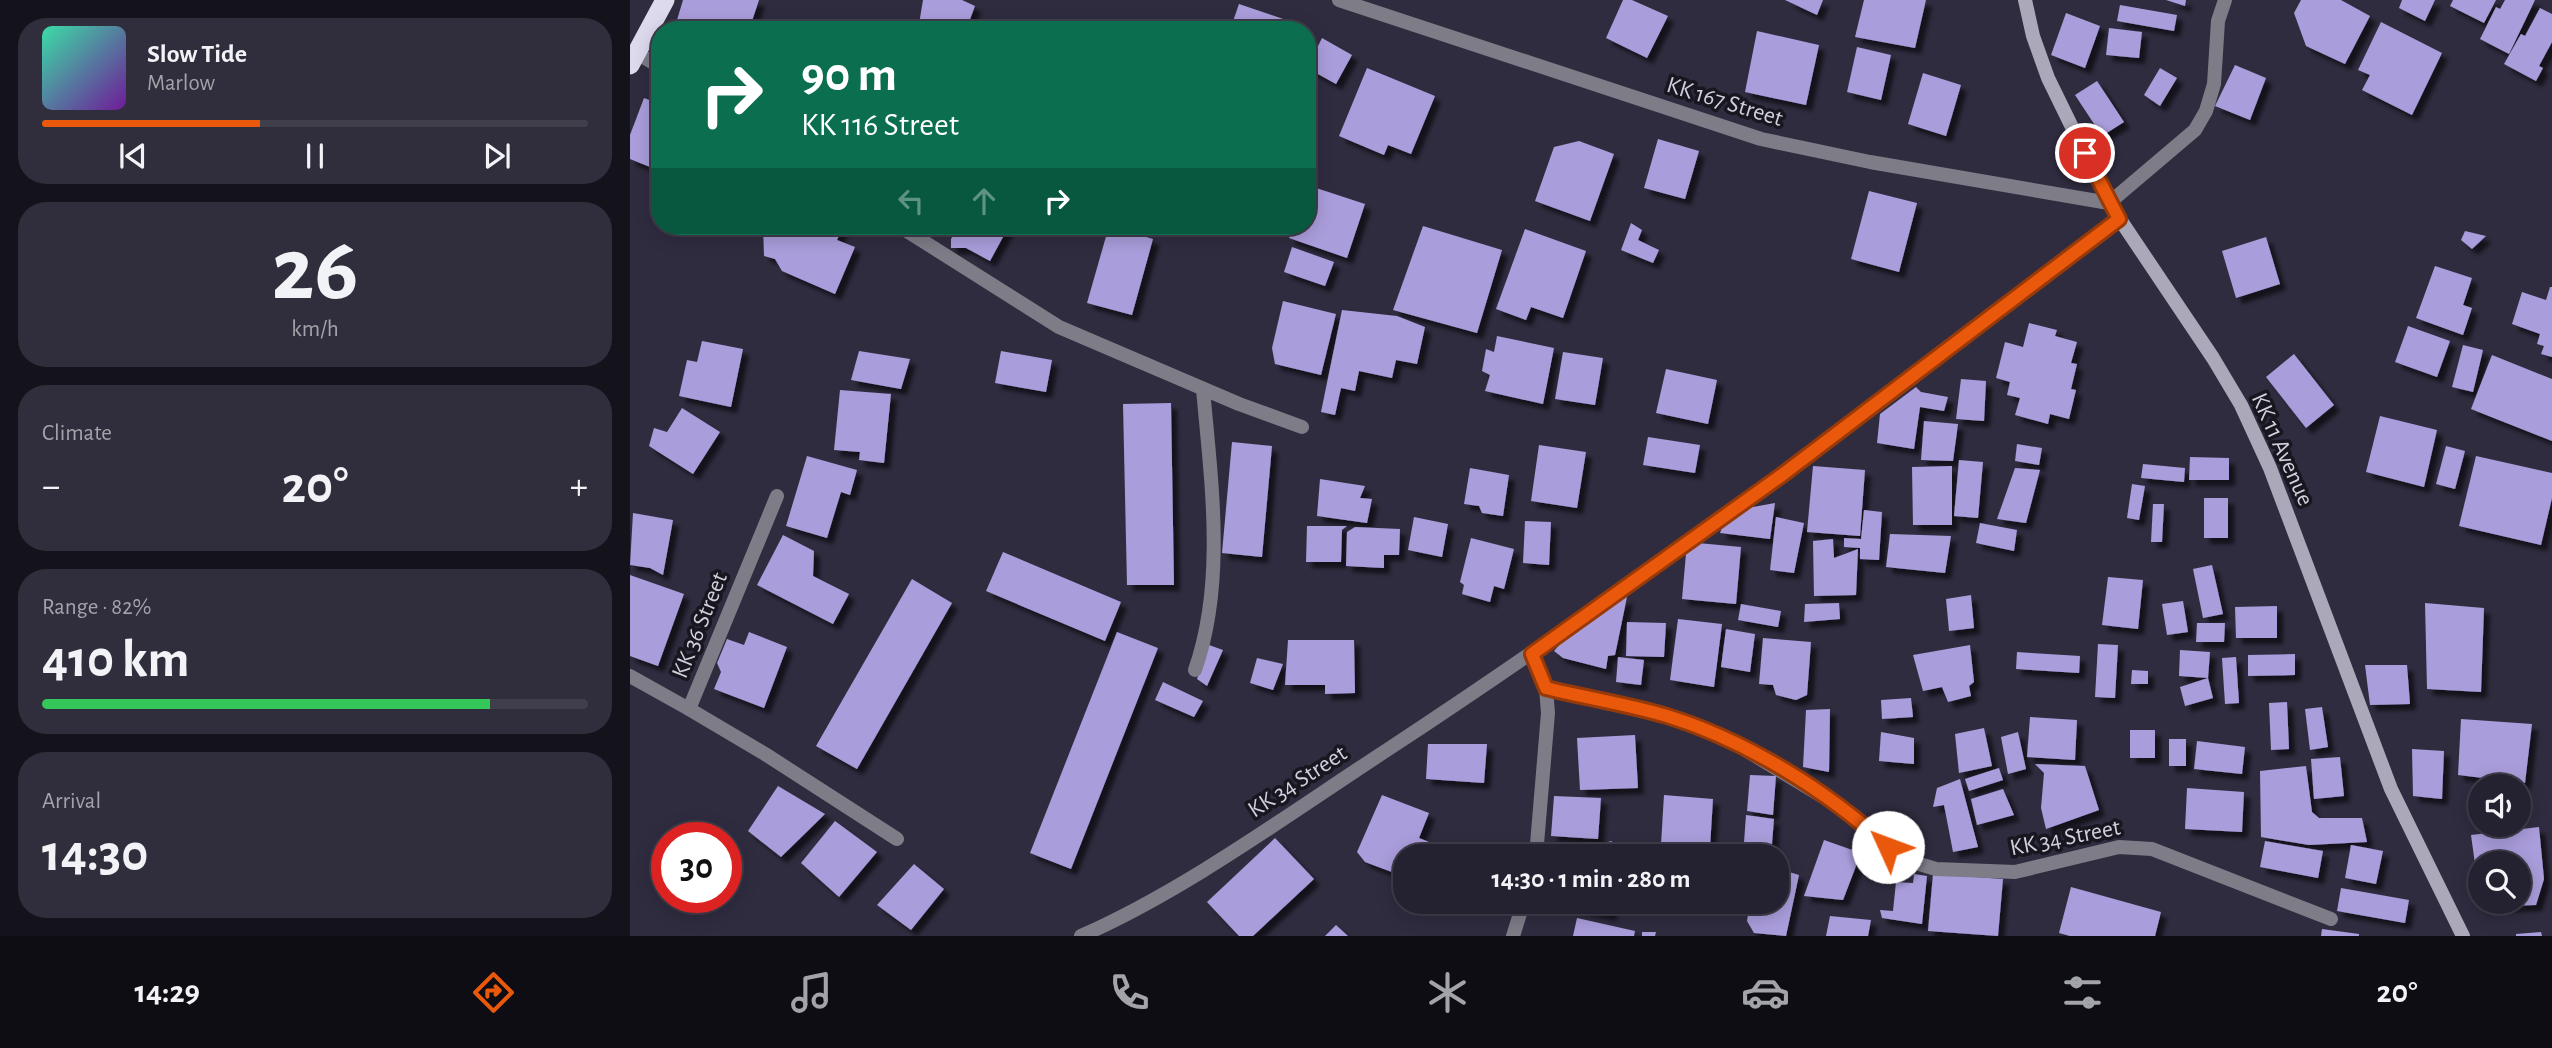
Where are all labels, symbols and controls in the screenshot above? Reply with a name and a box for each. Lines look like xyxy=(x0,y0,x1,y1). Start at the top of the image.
text: Slow Tide xyxy=(147,41,247,67)
icon: right xyxy=(686,49,777,140)
text: 90 m xyxy=(801,51,897,100)
text: Marlow xyxy=(147,72,215,95)
street label: KK 167 Street xyxy=(1664,73,1786,131)
text: KK 116 Street xyxy=(801,109,959,141)
pin xyxy=(2055,123,2115,183)
icon: arrive xyxy=(2066,134,2104,172)
icon: previous xyxy=(114,137,152,175)
icon: pause xyxy=(296,137,334,175)
icon: next xyxy=(478,137,516,175)
icon: left xyxy=(892,182,930,220)
icon: ahead xyxy=(965,182,1003,220)
icon: right xyxy=(1038,182,1076,220)
text: 26 xyxy=(272,225,358,316)
text: km/h xyxy=(291,318,339,341)
street label: KK 11 Avenue xyxy=(2247,389,2318,509)
text: Climate xyxy=(42,422,112,445)
text: 20° xyxy=(282,460,348,512)
text: − xyxy=(42,468,60,506)
text: + xyxy=(570,468,588,506)
street label: KK 36 Street xyxy=(668,569,732,682)
text: Range · 82% xyxy=(42,596,152,619)
text: 410 km xyxy=(42,634,190,686)
street label: KK 34 Street xyxy=(1244,741,1351,822)
map controls xyxy=(2468,774,2531,914)
button: sound xyxy=(2468,774,2531,837)
text: Arrival xyxy=(42,790,101,813)
position arrow xyxy=(1851,810,1925,884)
street label: KK 34 Street xyxy=(2008,815,2123,860)
speed limit sign: 30 xyxy=(651,822,742,913)
text: 14:30 xyxy=(42,828,148,880)
button: search xyxy=(2468,851,2531,914)
text: 14:30 · 1 min · 280 m xyxy=(1491,866,1691,892)
icon: directions xyxy=(469,968,518,1017)
icon: music xyxy=(787,968,836,1017)
icon: phone xyxy=(1105,968,1154,1017)
icon: climate xyxy=(1423,968,1472,1017)
icon: car xyxy=(1741,968,1790,1017)
icon: filters xyxy=(2058,968,2107,1017)
text: 14:29 xyxy=(134,976,200,1008)
text: 20° xyxy=(2376,976,2418,1008)

